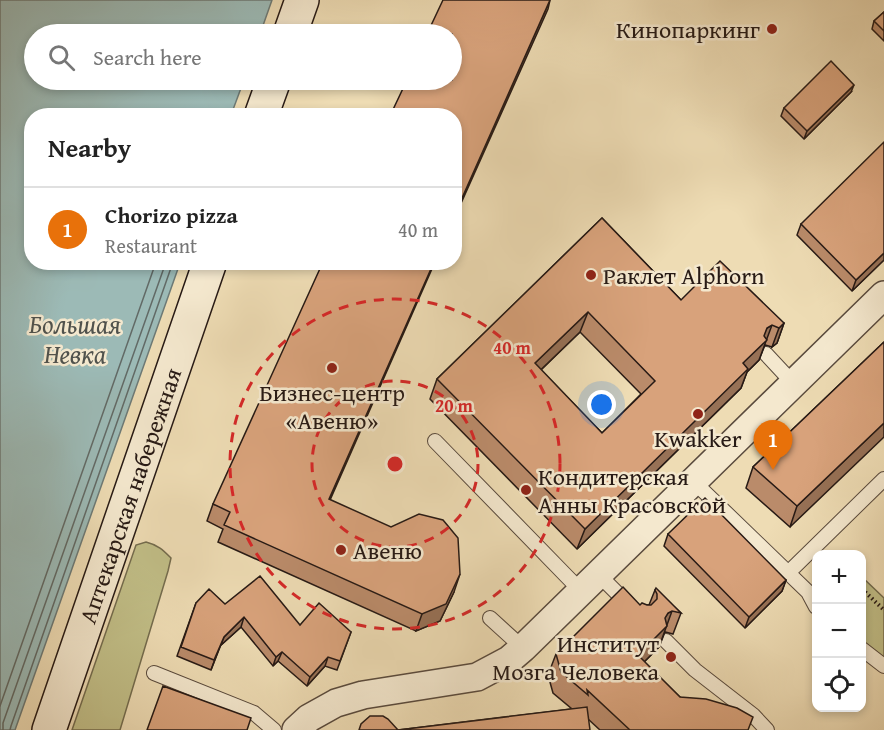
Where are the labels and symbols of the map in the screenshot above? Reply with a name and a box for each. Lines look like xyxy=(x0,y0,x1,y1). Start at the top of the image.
place label: Кинопаркинг xyxy=(616,12,760,47)
marker: Кинопаркинг xyxy=(765,22,779,36)
place label: Раклет Alphorn xyxy=(603,258,765,293)
marker: Раклет Alphorn xyxy=(584,268,598,282)
water label: Большая Невка xyxy=(29,304,121,373)
text: 40 m xyxy=(493,334,532,361)
marker: Бизнес-центр «Авеню» xyxy=(325,361,339,375)
street label: Аптекарская набережная xyxy=(69,363,190,628)
place label: Бизнес-центр «Авеню» xyxy=(259,375,405,438)
your location xyxy=(587,390,616,419)
text: 20 m xyxy=(435,392,474,419)
marker: Kwakker xyxy=(691,407,705,421)
pin: 1 xyxy=(754,420,792,470)
place label: Kwakker xyxy=(654,421,742,456)
centre of rings xyxy=(385,454,405,474)
place label: Кондитерская Анны Красовской xyxy=(538,459,726,522)
marker: Кондитерская Анны Красовской xyxy=(519,483,533,497)
place label: Авеню xyxy=(353,533,422,568)
marker: Авеню xyxy=(334,543,348,557)
place label: Институт Мозга Человека xyxy=(492,626,660,689)
marker: Институт Мозга Человека xyxy=(664,650,678,664)

